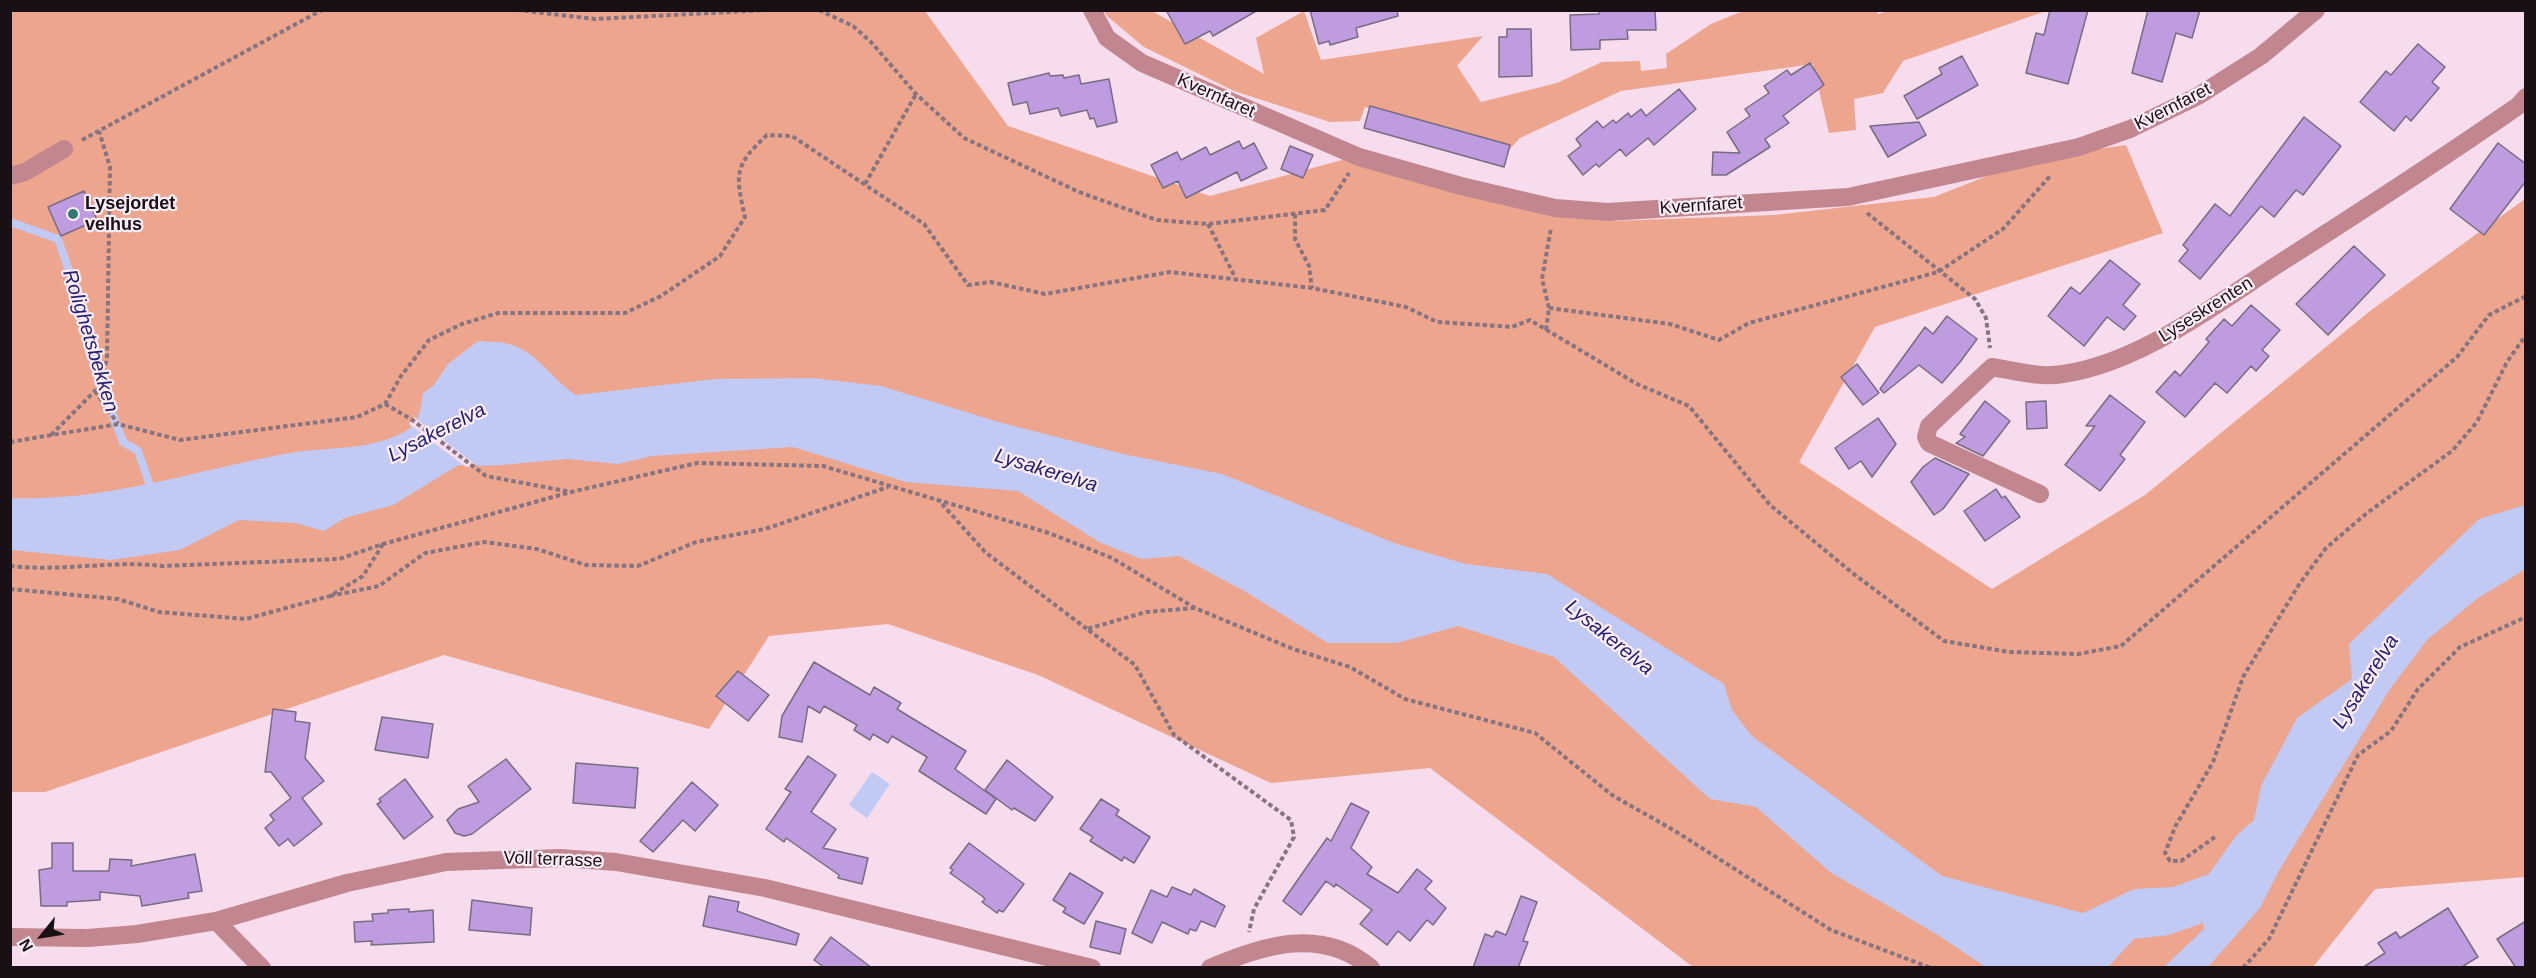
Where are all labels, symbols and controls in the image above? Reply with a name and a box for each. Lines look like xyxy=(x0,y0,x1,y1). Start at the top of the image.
street label: Kvernfaret xyxy=(1174,69,1258,123)
street label: Kvernfaret xyxy=(2131,79,2215,135)
street label: Kvernfaret xyxy=(1659,192,1743,220)
place label: Lysejordet velhus xyxy=(85,193,175,236)
marker: Lysejordet velhus xyxy=(66,207,80,221)
water label: Rolighetsbekken xyxy=(57,267,123,415)
street label: Lyseskrenten xyxy=(2155,273,2257,347)
water label: Lysakerelva xyxy=(384,398,490,468)
water label: Lysakerelva xyxy=(992,444,1100,498)
water label: Lysakerelva xyxy=(1560,595,1658,681)
water label: Lysakerelva xyxy=(2328,631,2404,733)
street label: Voll terrasse xyxy=(503,847,603,873)
north arrow xyxy=(12,906,72,966)
text: N xyxy=(16,936,36,955)

